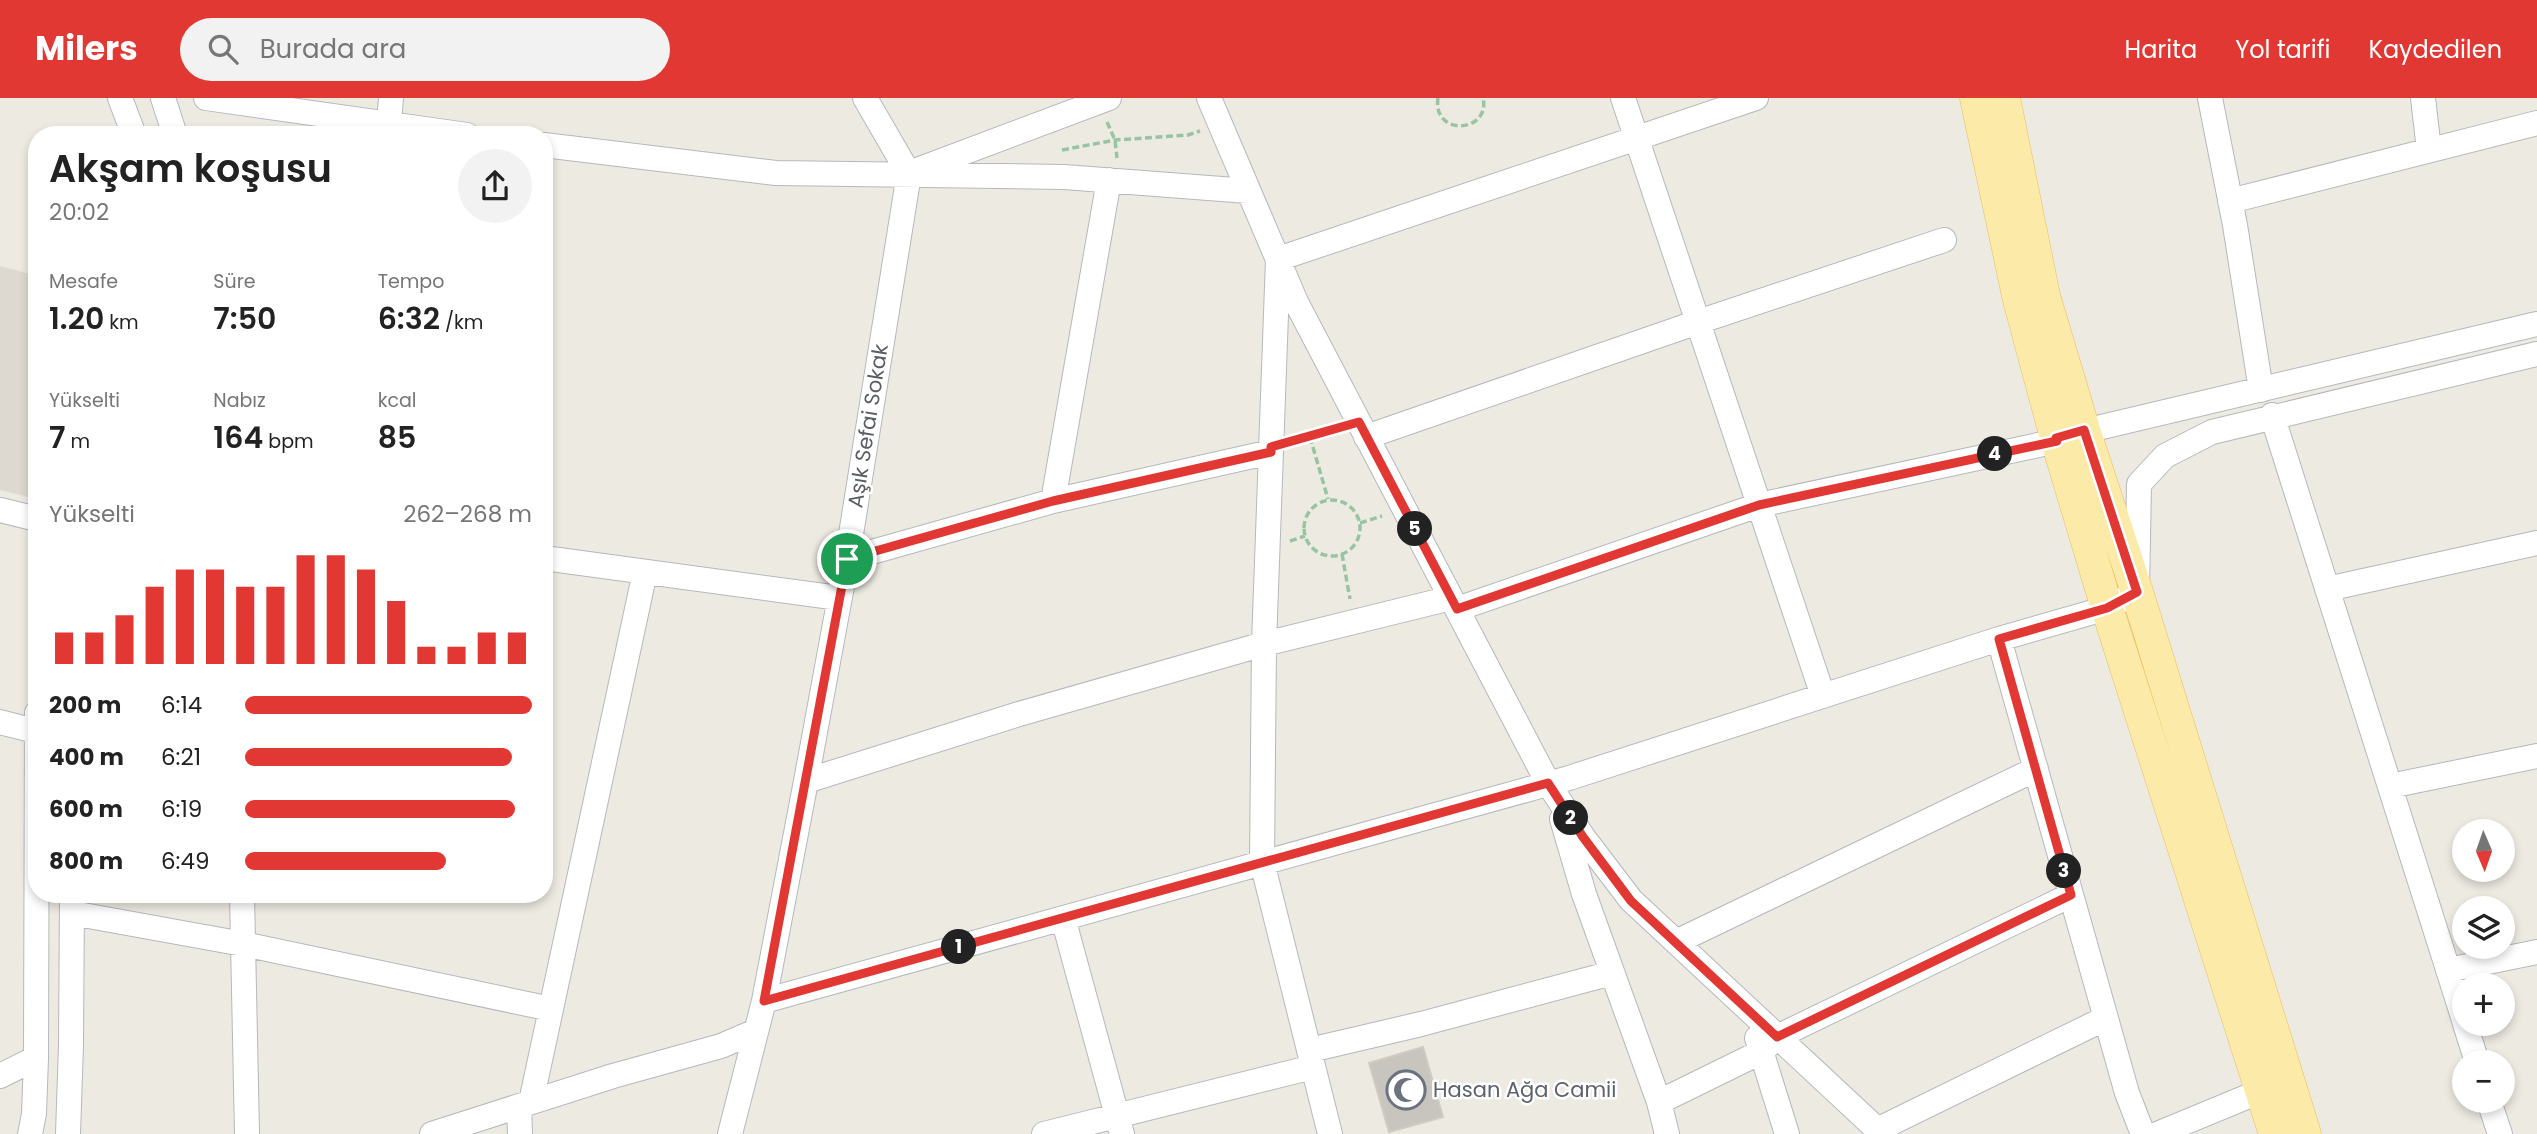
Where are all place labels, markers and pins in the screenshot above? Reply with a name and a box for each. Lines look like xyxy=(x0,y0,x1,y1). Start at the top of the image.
pin: 4 xyxy=(1978,436,2012,472)
pin: 5 xyxy=(1398,512,1432,546)
pin xyxy=(817,529,877,589)
pin: 2 xyxy=(1554,800,1588,836)
pin: 3 xyxy=(2046,854,2082,888)
pin: 1 xyxy=(942,930,976,964)
mosque icon: Hasan Ağa Camii xyxy=(1385,1069,1427,1111)
place label: Hasan Ağa Camii xyxy=(1433,1075,1616,1104)

